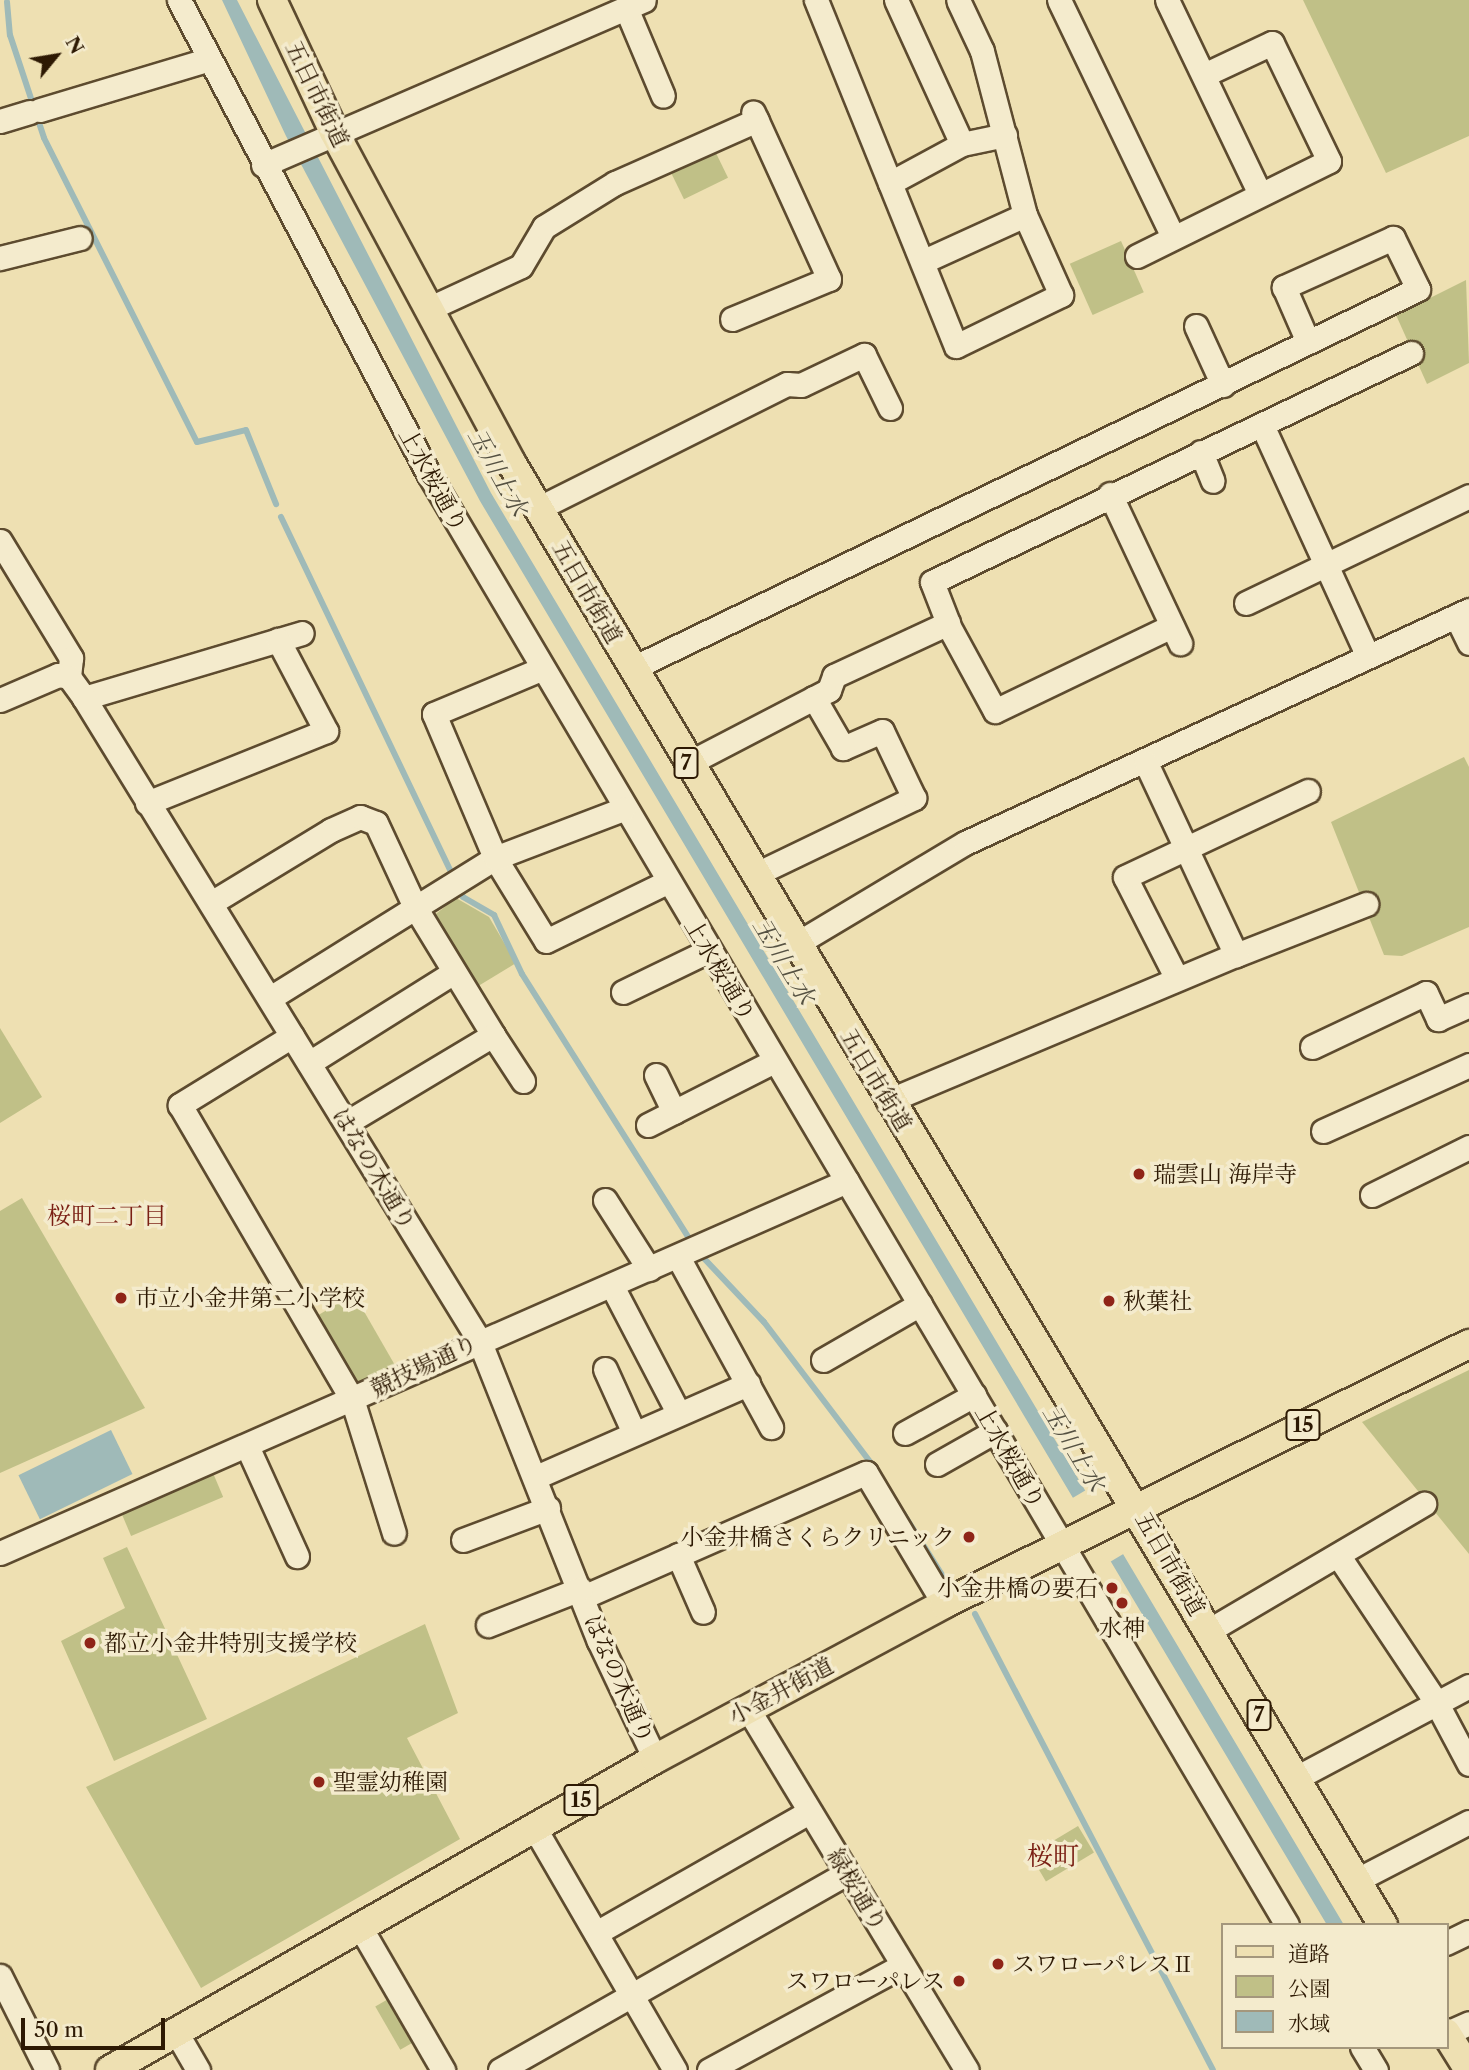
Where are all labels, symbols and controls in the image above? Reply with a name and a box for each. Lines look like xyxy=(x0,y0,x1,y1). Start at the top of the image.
north arrow xyxy=(21,21,91,91)
text: N xyxy=(61,32,89,58)
street label: 五日市街道 xyxy=(279,36,355,152)
street label: 上水桜通り xyxy=(393,423,473,537)
water label: 玉川上水 xyxy=(462,423,534,521)
street label: 五日市街道 xyxy=(546,535,628,649)
road number: 7 xyxy=(672,746,700,780)
water label: 玉川上水 xyxy=(747,912,821,1010)
street label: 上水桜通り xyxy=(679,914,761,1026)
street label: 五日市街道 xyxy=(835,1024,917,1136)
street label: はなの木通り xyxy=(327,1103,421,1235)
place label: 瑞雲山 海岸寺 xyxy=(1153,1160,1297,1188)
marker: 瑞雲山 海岸寺 xyxy=(1131,1166,1147,1182)
district label: 桜町二丁目 xyxy=(47,1202,167,1230)
place label: 市立小金井第二小学校 xyxy=(135,1284,365,1312)
place label: 秋葉社 xyxy=(1123,1287,1192,1315)
marker: 市立小金井第二小学校 xyxy=(113,1290,129,1306)
marker: 秋葉社 xyxy=(1101,1293,1117,1309)
street label: 競技場通り xyxy=(366,1329,482,1403)
water label: 玉川上水 xyxy=(1037,1399,1111,1497)
street label: 上水桜通り xyxy=(969,1400,1051,1514)
road number: 15 xyxy=(1284,1408,1322,1442)
street label: 五日市街道 xyxy=(1129,1507,1211,1621)
place label: 小金井橋さくらクリニック xyxy=(679,1523,955,1551)
marker: 小金井橋さくらクリニック xyxy=(961,1529,977,1545)
place label: 小金井橋の要石 xyxy=(937,1574,1098,1602)
marker: 小金井橋の要石 xyxy=(1104,1580,1120,1596)
marker: 水神 xyxy=(1114,1595,1130,1611)
street label: はなの木通り xyxy=(578,1610,660,1748)
place label: 水神 xyxy=(1099,1614,1145,1642)
place label: 都立小金井特別支援学校 xyxy=(104,1629,357,1657)
marker: 都立小金井特別支援学校 xyxy=(82,1635,98,1651)
street label: 小金井街道 xyxy=(724,1652,838,1730)
road number: 7 xyxy=(1245,1698,1273,1732)
place label: 聖霊幼稚園 xyxy=(333,1768,448,1796)
marker: 聖霊幼稚園 xyxy=(311,1774,327,1790)
road number: 15 xyxy=(562,1783,600,1818)
district label: 桜町 xyxy=(1027,1841,1079,1873)
street label: 緑桜通り xyxy=(821,1843,893,1937)
legend xyxy=(1220,1923,1448,2049)
text: 道路 xyxy=(1288,1941,1330,1966)
place label: スワローパレスⅡ xyxy=(1012,1950,1196,1978)
marker: スワローパレスⅡ xyxy=(990,1956,1006,1972)
place label: スワローパレス xyxy=(784,1967,945,1995)
marker: スワローパレス xyxy=(951,1973,967,1989)
text: 公園 xyxy=(1288,1976,1330,2001)
scale bar xyxy=(24,2004,168,2048)
text: 水域 xyxy=(1288,2011,1330,2036)
text: 50 m xyxy=(34,2017,84,2042)

